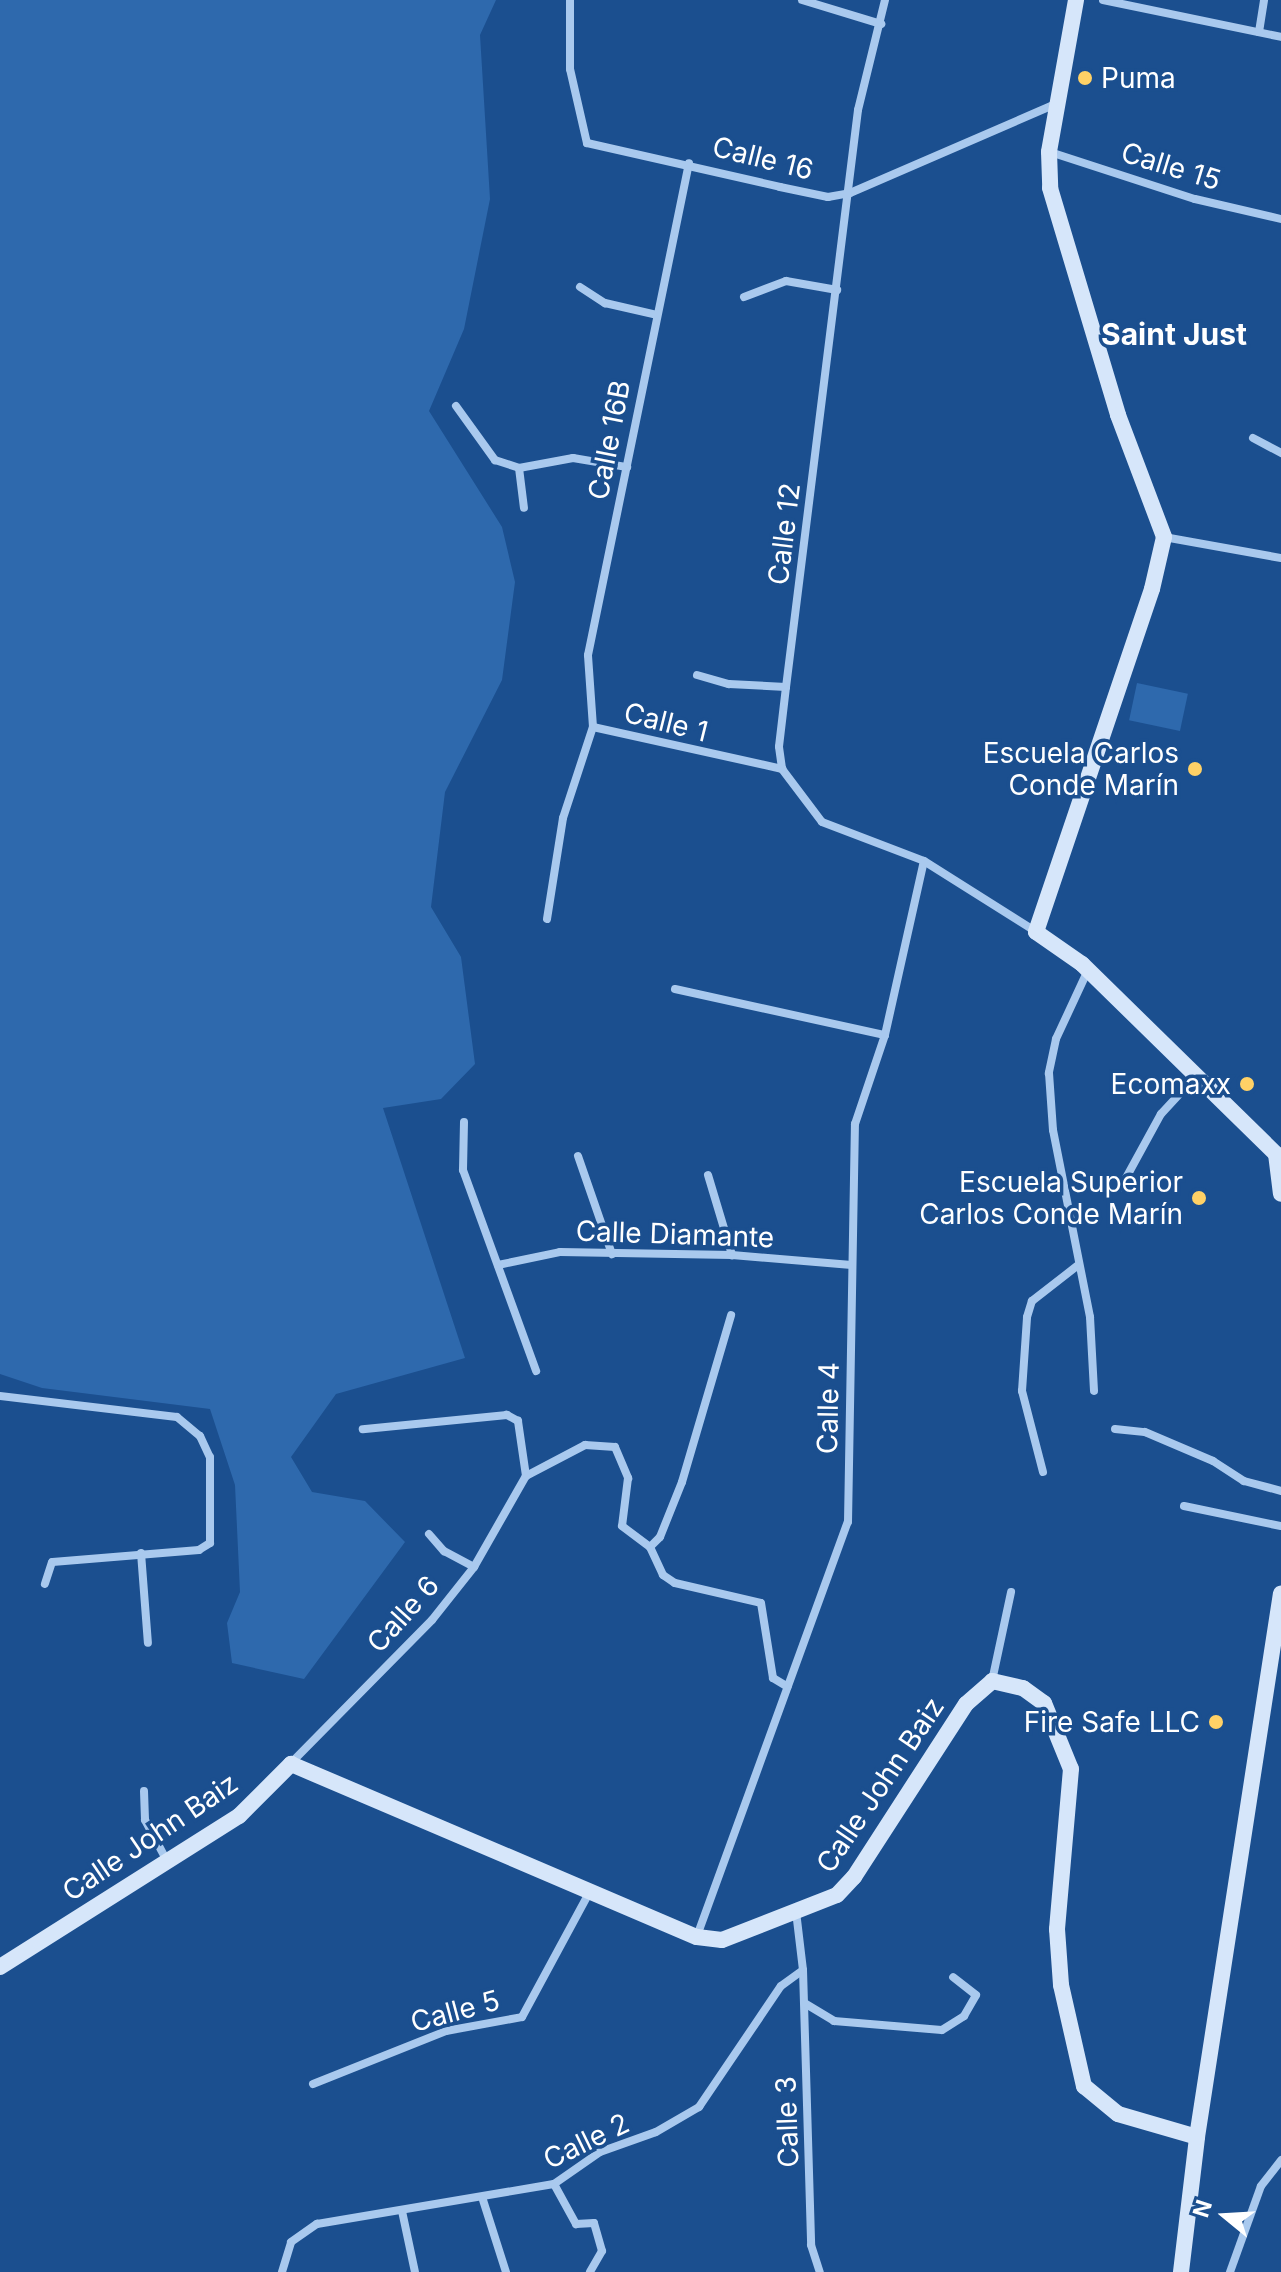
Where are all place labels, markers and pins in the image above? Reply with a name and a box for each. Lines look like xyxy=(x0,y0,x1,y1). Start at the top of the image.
place label: Puma xyxy=(1101,61,1176,95)
marker: Puma xyxy=(1076,69,1094,87)
place label: Escuela Carlos Conde Marín xyxy=(983,736,1179,802)
marker: Escuela Carlos Conde Marín xyxy=(1186,760,1204,778)
place label: Ecomaxx xyxy=(1111,1067,1231,1101)
marker: Ecomaxx xyxy=(1238,1075,1256,1093)
place label: Escuela Superior Carlos Conde Marín xyxy=(919,1165,1183,1231)
marker: Escuela Superior Carlos Conde Marín xyxy=(1190,1189,1208,1207)
place label: Fire Safe LLC xyxy=(1024,1705,1200,1739)
marker: Fire Safe LLC xyxy=(1207,1713,1225,1731)

